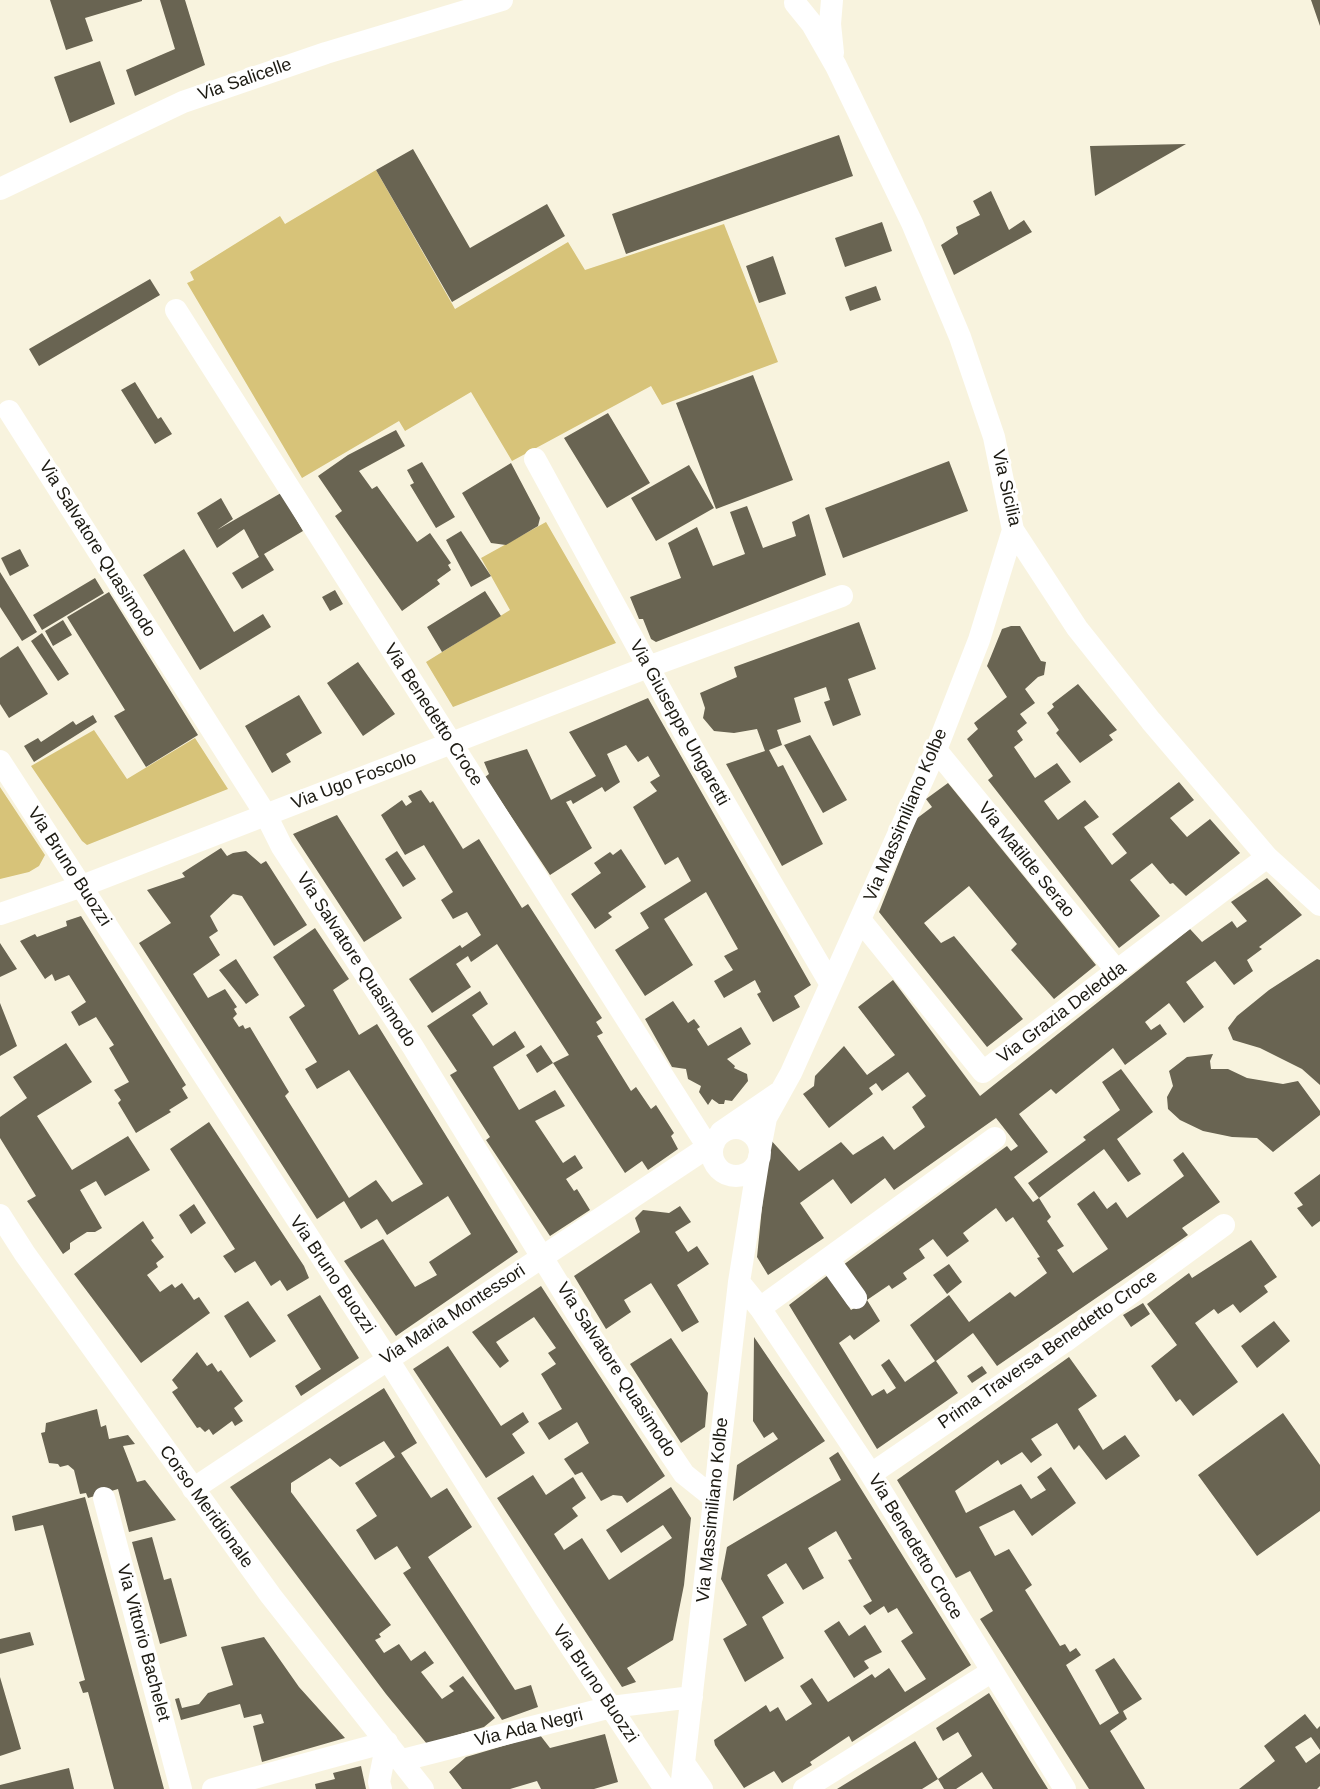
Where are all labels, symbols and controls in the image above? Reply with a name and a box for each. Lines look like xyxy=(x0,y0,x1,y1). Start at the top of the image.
street label: Via Salicelle xyxy=(195,54,295,106)
street label: Via Sicilia xyxy=(987,448,1025,528)
street label: Via Salvatore Quasimodo xyxy=(34,457,160,641)
street label: Via Giuseppe Ungaretti xyxy=(625,637,733,809)
street label: Via Benedetto Croce xyxy=(379,640,487,790)
street label: Via Massimiliano Kolbe xyxy=(860,725,952,905)
street label: Via Ugo Foscolo xyxy=(289,747,419,815)
street label: Via Matilde Serao xyxy=(973,798,1079,922)
street label: Via Bruno Buozzi xyxy=(22,803,116,931)
street label: Via Salvatore Quasimodo xyxy=(291,869,421,1051)
street label: Via Grazia Deledda xyxy=(993,958,1131,1068)
street label: Via Bruno Buozzi xyxy=(285,1212,379,1338)
street label: Via Maria Montessori xyxy=(376,1260,530,1370)
street label: Prima Traversa Benedetto Croce xyxy=(934,1266,1162,1434)
street label: Via Salvatore Quasimodo xyxy=(551,1279,681,1461)
street label: Via Massimiliano Kolbe xyxy=(693,1417,733,1603)
street label: Corso Meridionale xyxy=(154,1442,258,1572)
street label: Via Benedetto Croce xyxy=(863,1470,967,1624)
street label: Via Vittorio Bachelet xyxy=(112,1562,174,1724)
street label: Via Bruno Buozzi xyxy=(548,1621,642,1747)
street label: Via Ada Negri xyxy=(473,1704,585,1752)

